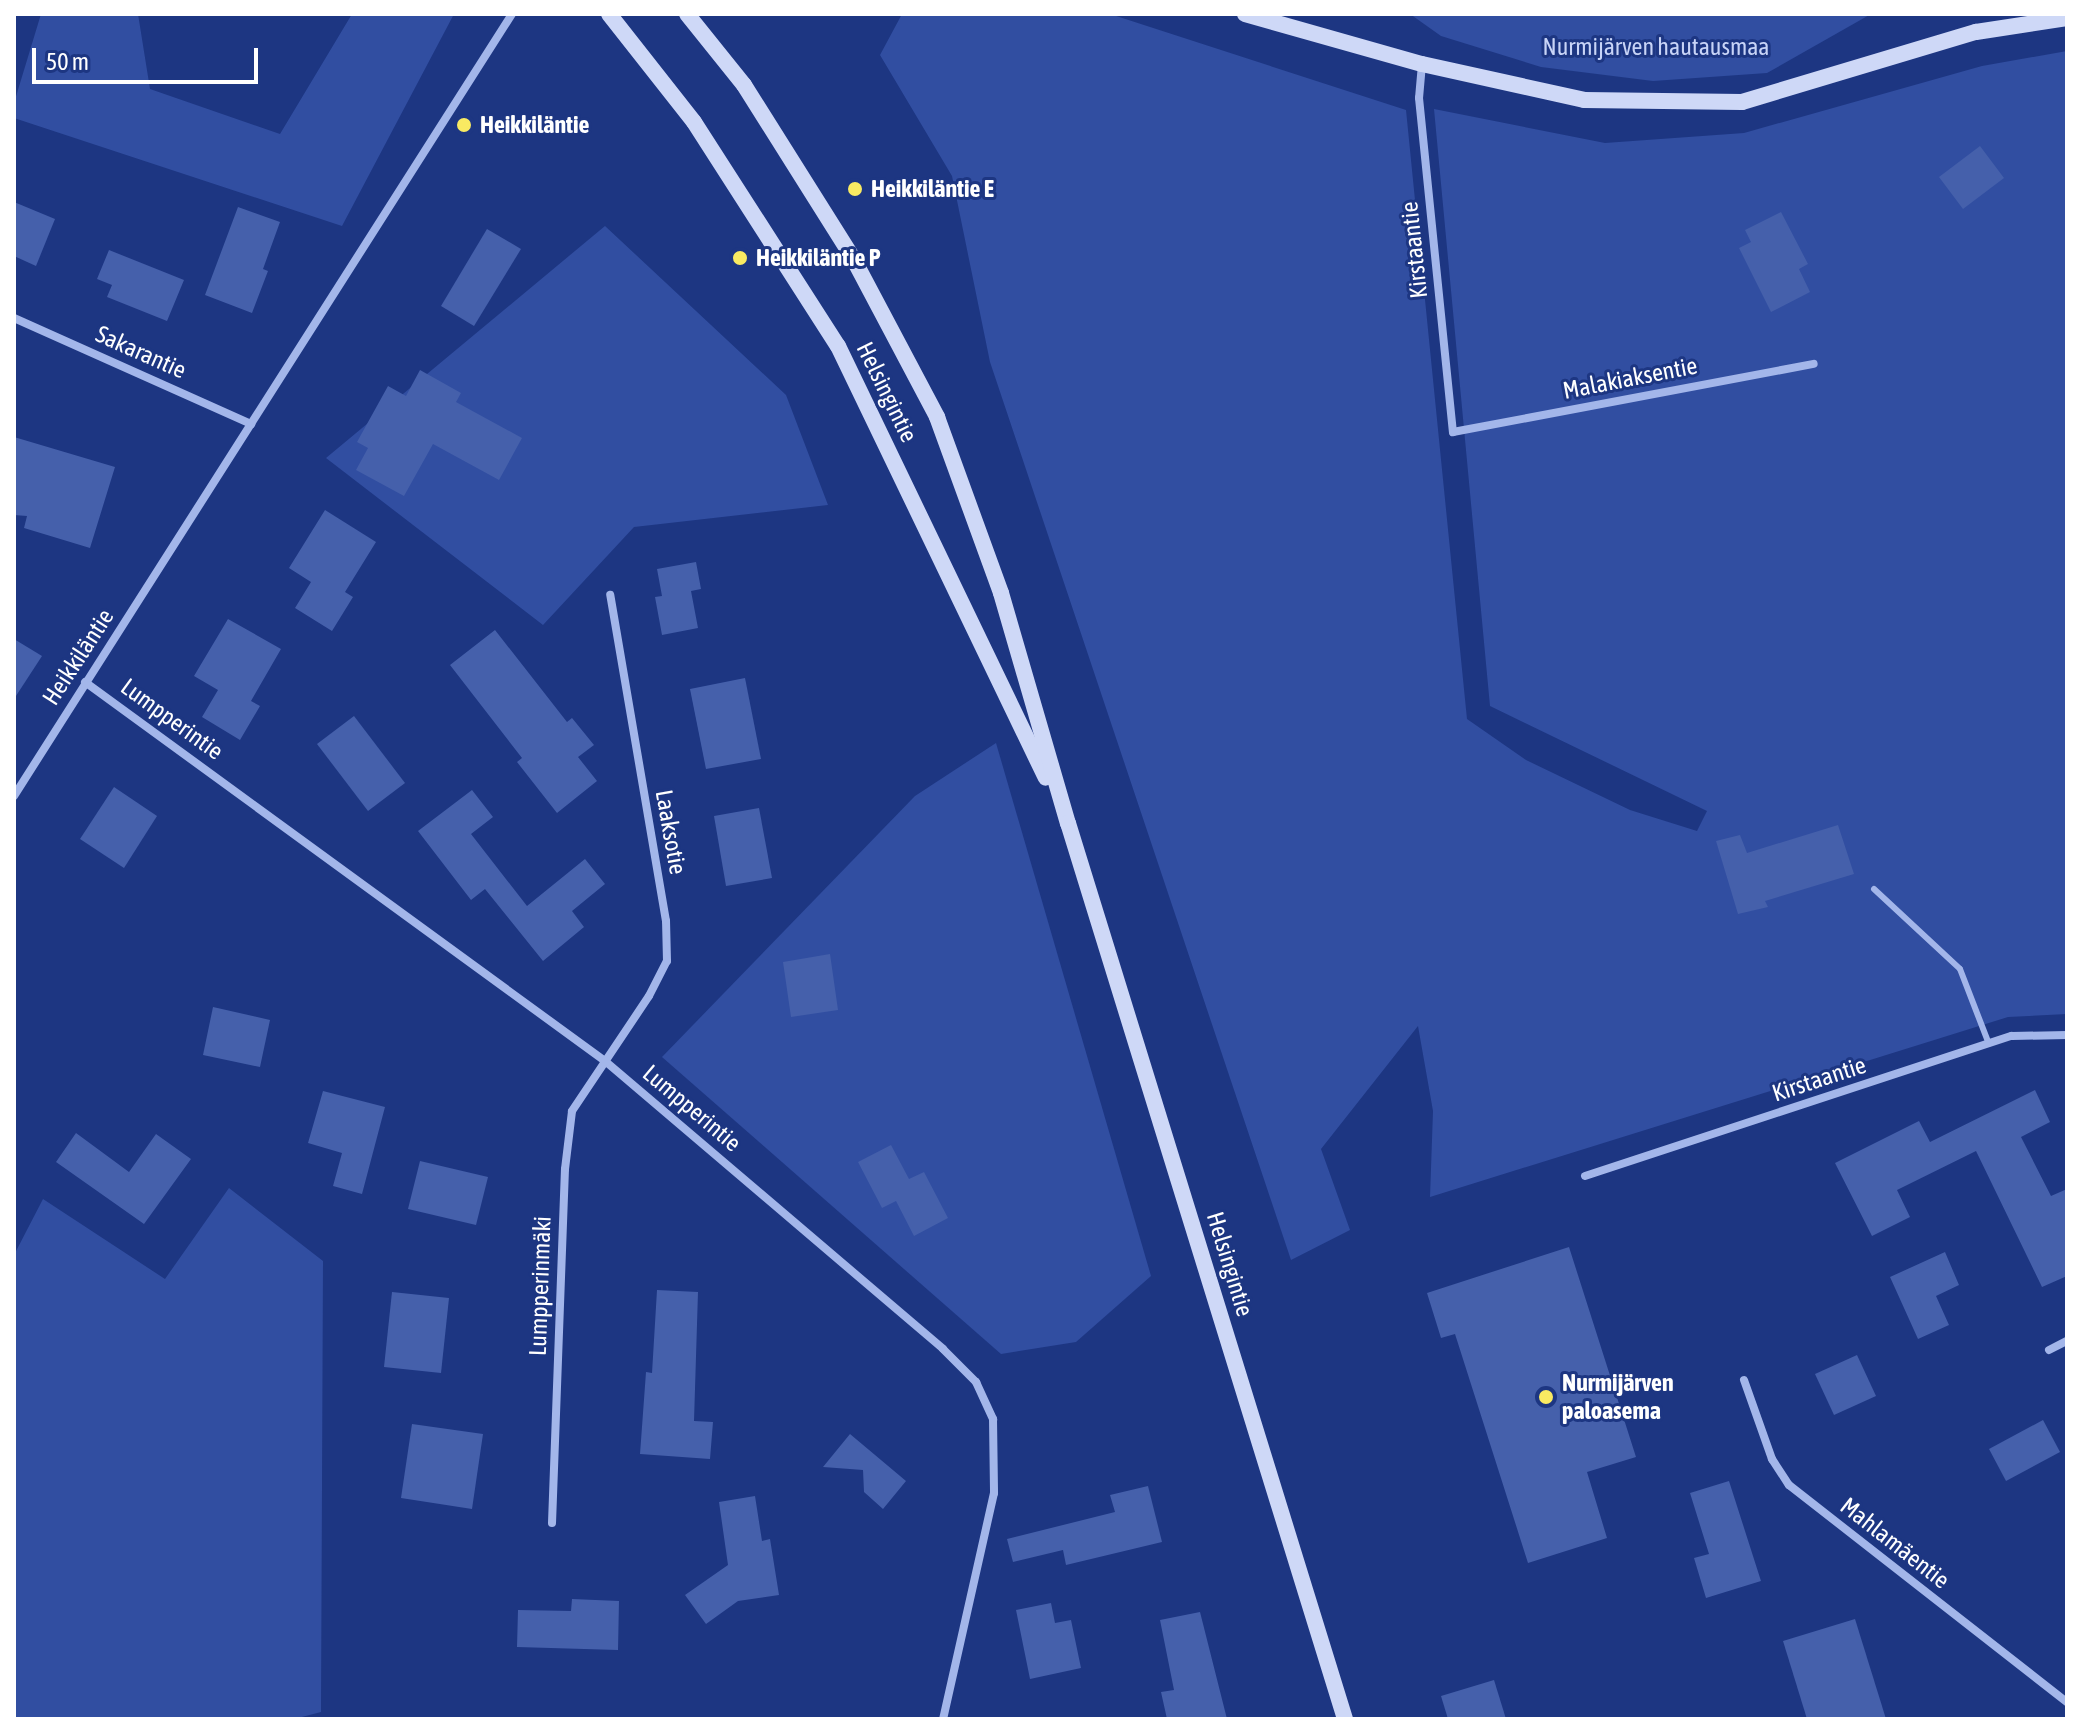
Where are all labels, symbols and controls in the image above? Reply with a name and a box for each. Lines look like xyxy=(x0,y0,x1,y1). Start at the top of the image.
scale bar xyxy=(36,32,262,82)
park label: Nurmijärven hautausmaa xyxy=(1543,33,1769,61)
text: 50 m xyxy=(46,48,89,75)
place label: Heikkiläntie xyxy=(480,111,589,139)
marker: Heikkiläntie xyxy=(455,116,473,134)
place label: Heikkiläntie E xyxy=(871,175,994,203)
marker: Heikkiläntie E xyxy=(846,180,864,198)
street label: Kirstaantie xyxy=(1395,200,1433,300)
place label: Heikkiläntie P xyxy=(756,244,880,272)
marker: Heikkiläntie P xyxy=(731,249,749,267)
street label: Sakarantie xyxy=(91,319,191,385)
street label: Helsingintie xyxy=(850,337,924,447)
street label: Malakiaksentie xyxy=(1560,351,1700,405)
street label: Heikkiläntie xyxy=(36,604,120,710)
street label: Lumpperintie xyxy=(115,672,229,766)
street label: Laaksotie xyxy=(649,788,693,876)
street label: Kirstaantie xyxy=(1768,1050,1870,1108)
street label: Lumpperintie xyxy=(637,1059,747,1157)
street label: Helsingintie xyxy=(1200,1208,1260,1320)
street label: Lumpperinmäki xyxy=(523,1216,557,1356)
place label: Nurmijärven paloasema xyxy=(1562,1369,1674,1425)
marker: Nurmijärven paloasema xyxy=(1537,1388,1555,1406)
street label: Mahlamäentie xyxy=(1835,1491,1955,1595)

